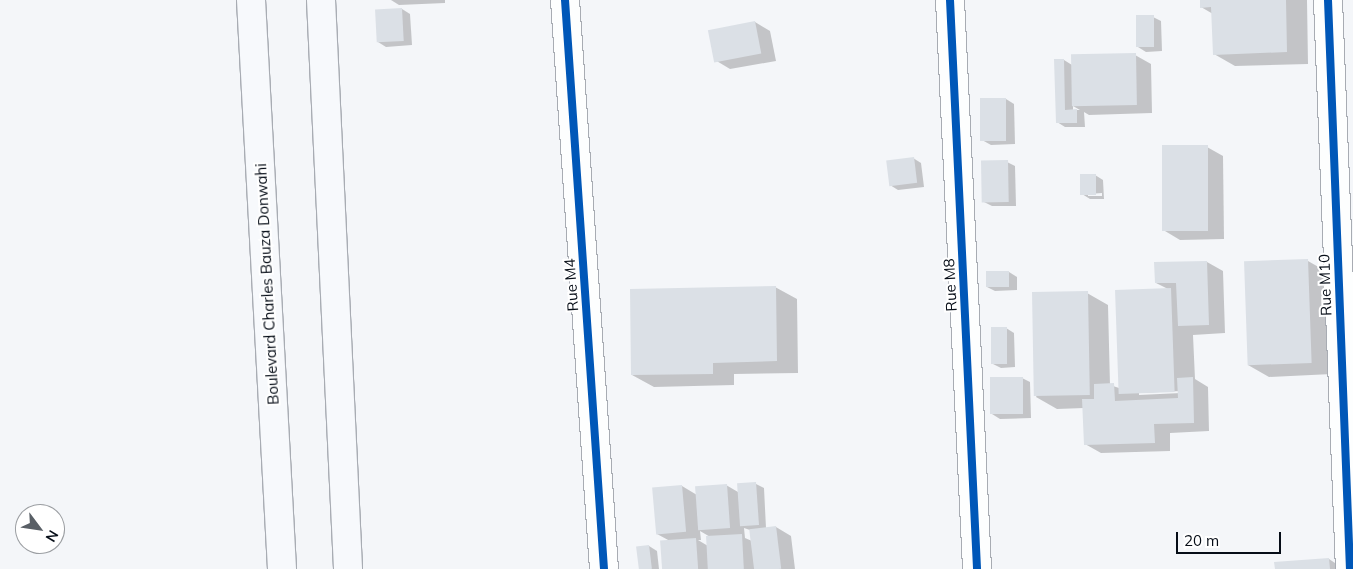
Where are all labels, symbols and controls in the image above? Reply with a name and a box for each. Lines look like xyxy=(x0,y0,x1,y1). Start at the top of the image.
street label: Boulevard Charles Bauza Donwahi xyxy=(252,163,282,405)
street label: Rue M10 xyxy=(1315,254,1335,316)
street label: Rue M4 xyxy=(560,258,582,312)
street label: Rue M8 xyxy=(940,258,960,312)
north arrow xyxy=(15,504,65,554)
scale bar xyxy=(1178,522,1283,554)
text: N xyxy=(42,527,62,545)
text: 20 m xyxy=(1184,531,1219,550)

